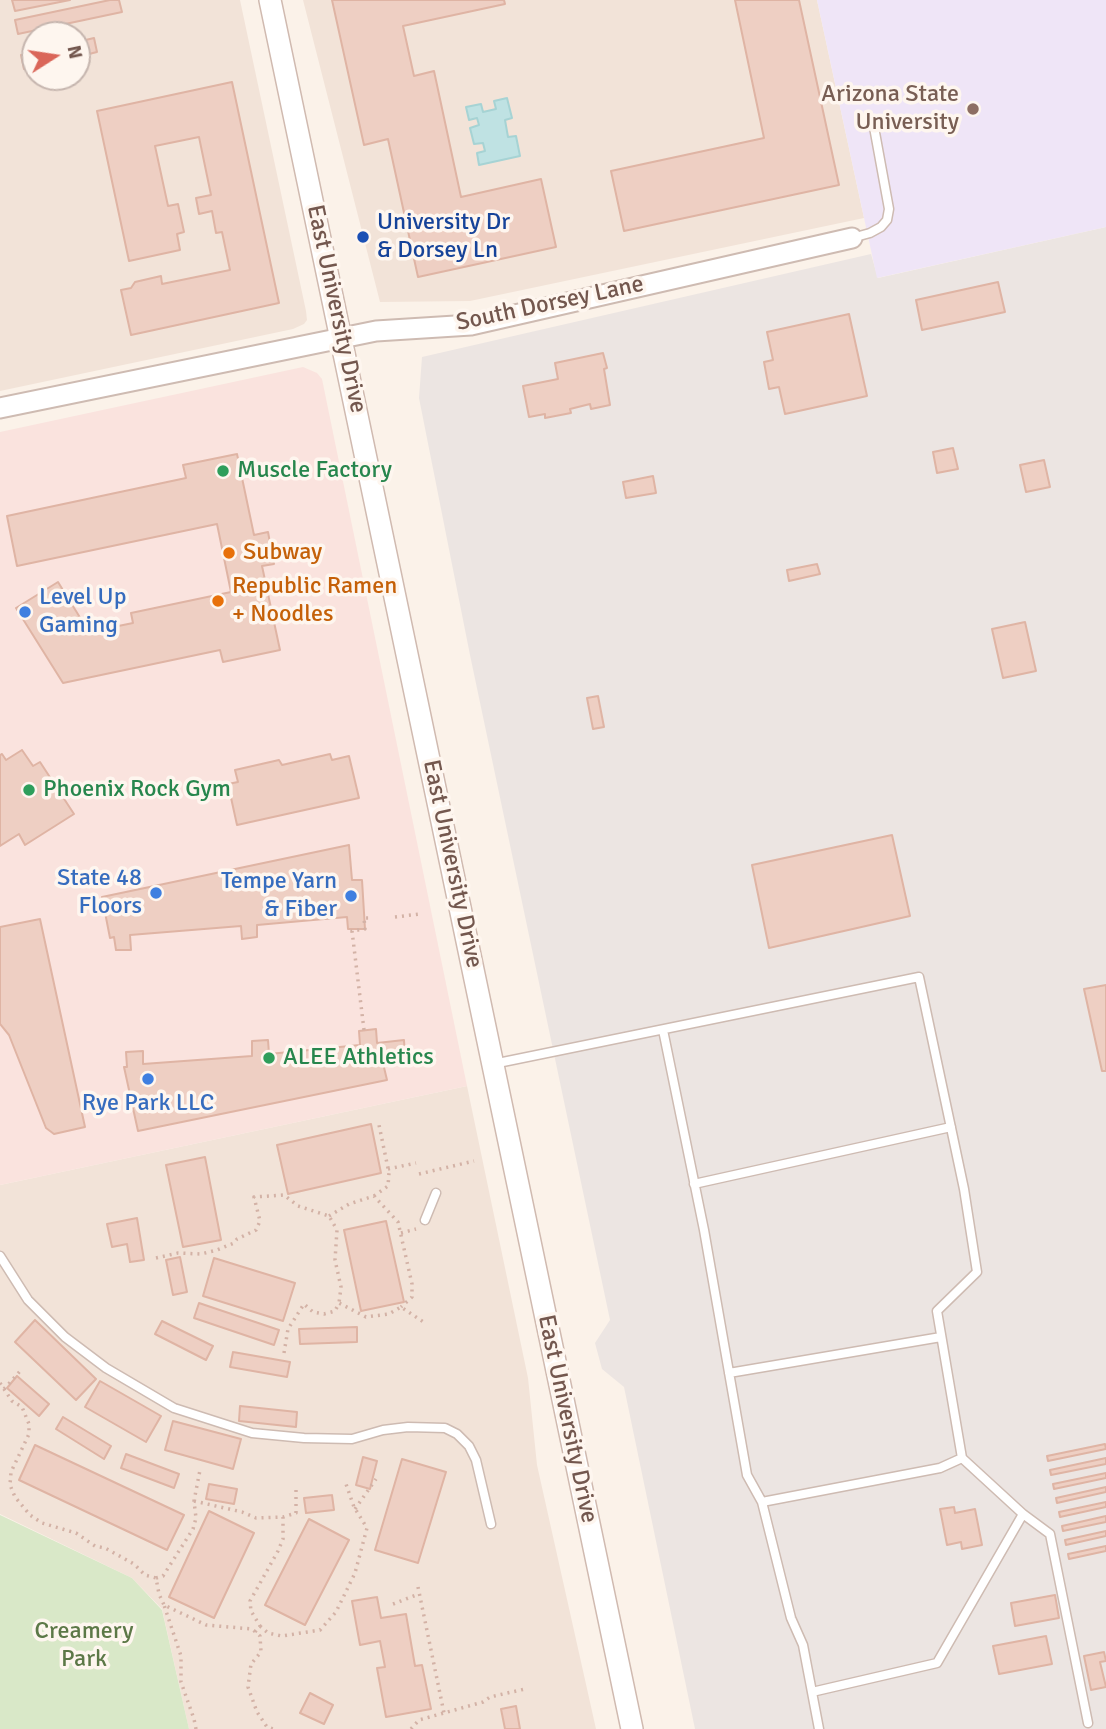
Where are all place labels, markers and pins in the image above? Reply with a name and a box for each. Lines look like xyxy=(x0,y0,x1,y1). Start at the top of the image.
place label: Arizona State University xyxy=(821,81,959,137)
marker: Arizona State University xyxy=(965,101,981,117)
place label: University Dr & Dorsey Ln xyxy=(377,209,510,265)
marker: University Dr & Dorsey Ln xyxy=(355,229,371,245)
place label: Muscle Factory xyxy=(237,457,392,485)
marker: Muscle Factory xyxy=(215,463,231,479)
place label: Subway xyxy=(243,539,322,567)
marker: Subway xyxy=(221,545,237,561)
place label: Republic Ramen + Noodles xyxy=(232,573,397,629)
place label: Level Up Gaming xyxy=(39,584,126,640)
marker: Republic Ramen + Noodles xyxy=(210,593,226,609)
marker: Level Up Gaming xyxy=(17,604,33,620)
place label: Phoenix Rock Gym xyxy=(43,776,231,804)
marker: Phoenix Rock Gym xyxy=(21,782,37,798)
place label: State 48 Floors xyxy=(57,865,142,921)
place label: Tempe Yarn & Fiber xyxy=(221,868,337,924)
marker: State 48 Floors xyxy=(148,885,164,901)
marker: Tempe Yarn & Fiber xyxy=(343,888,359,904)
place label: ALEE Athletics xyxy=(283,1044,434,1072)
marker: ALEE Athletics xyxy=(261,1050,277,1066)
marker: Rye Park LLC xyxy=(140,1071,156,1087)
place label: Rye Park LLC xyxy=(82,1090,214,1118)

